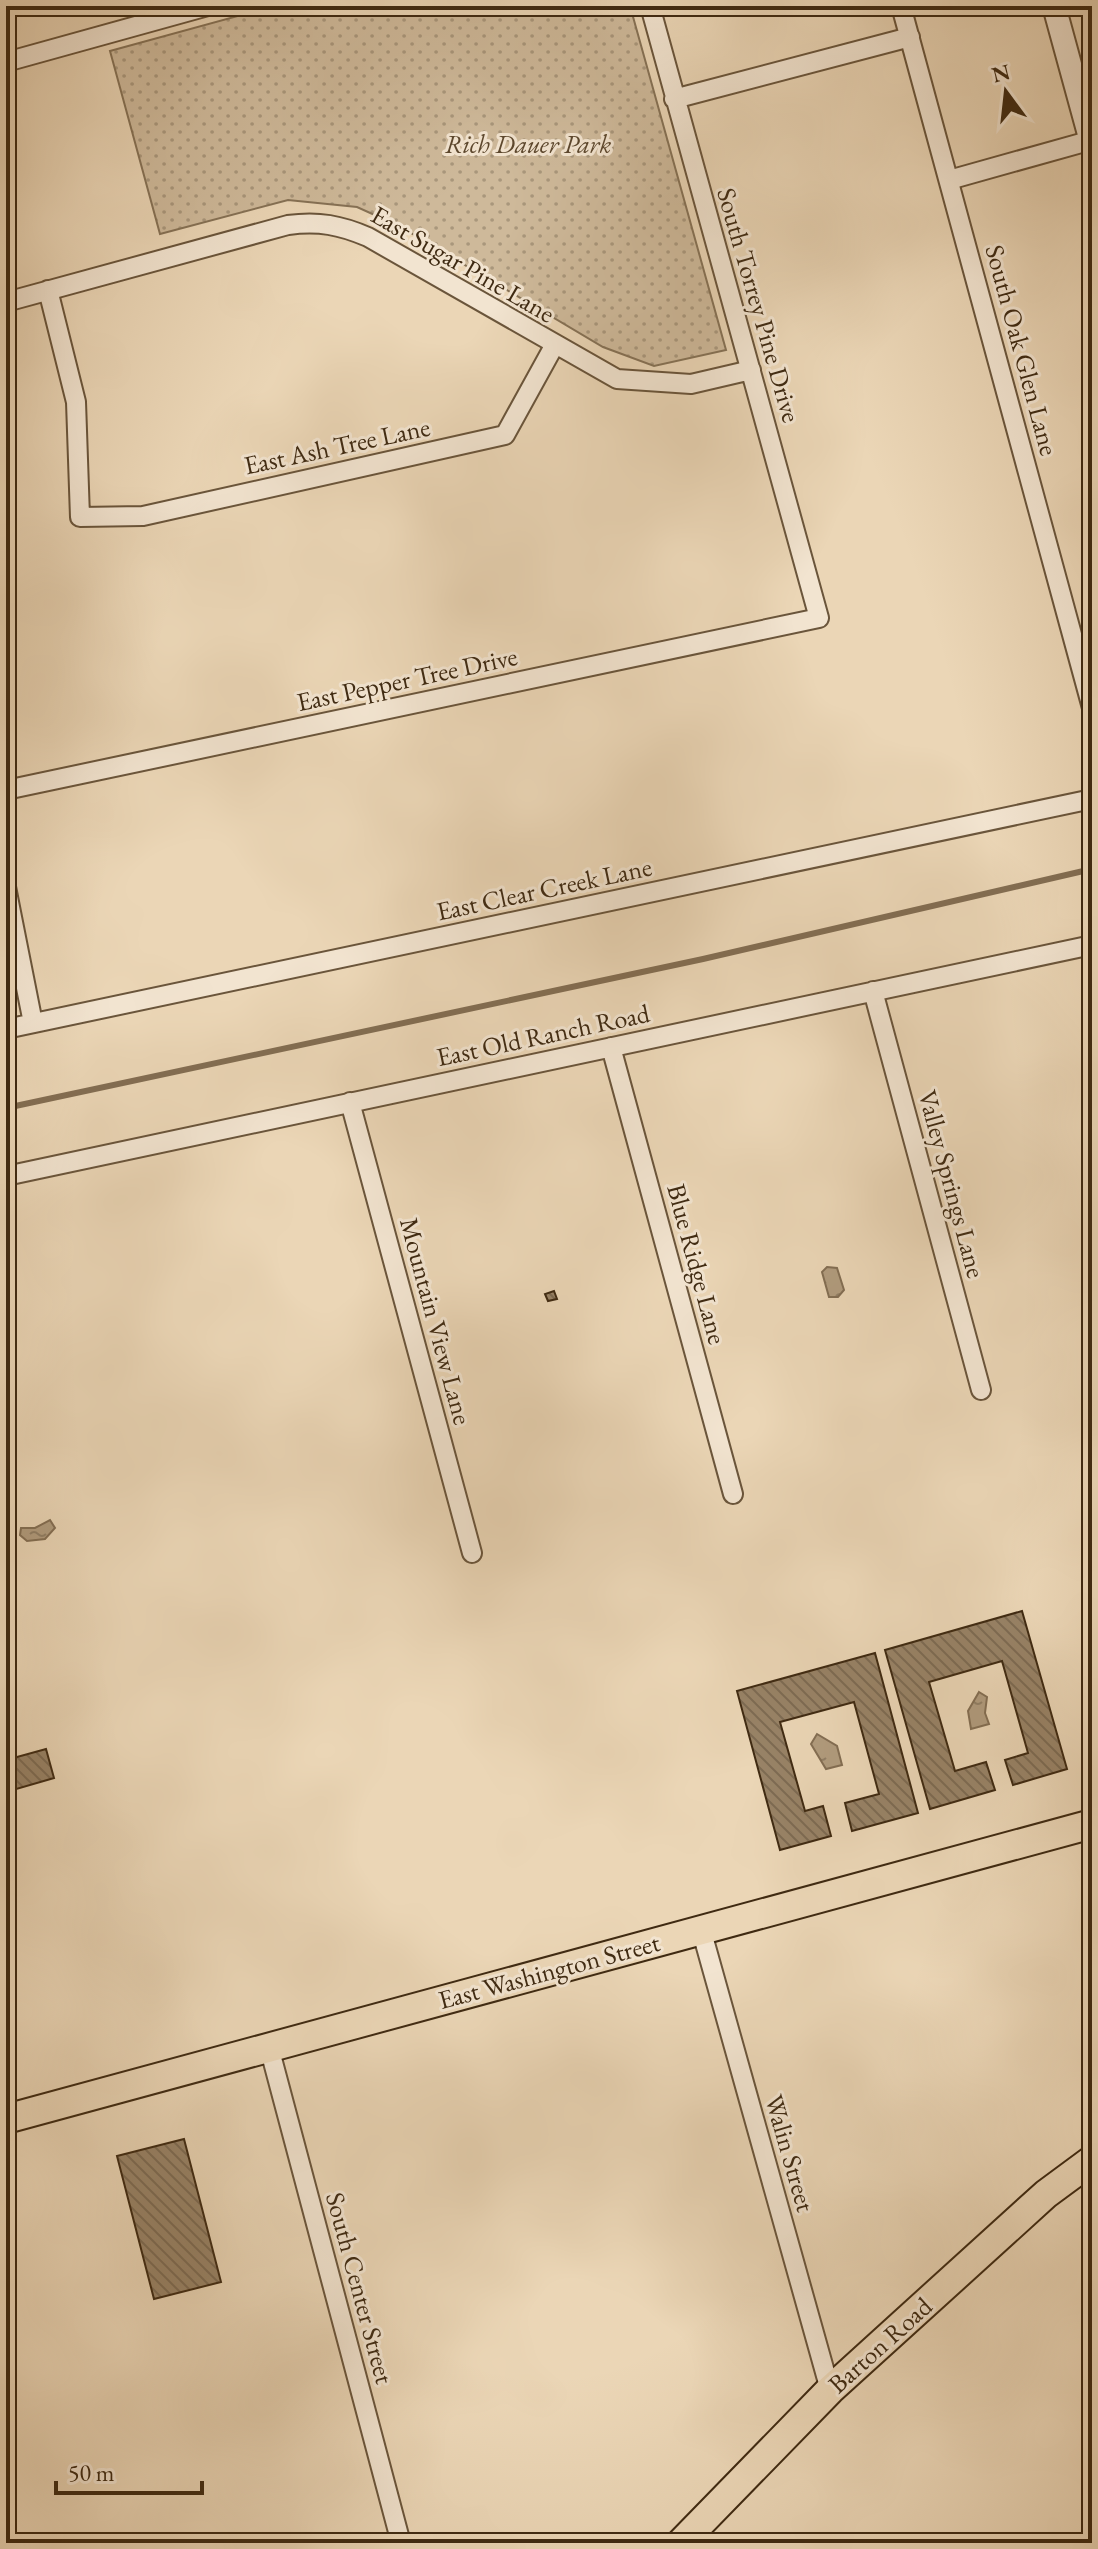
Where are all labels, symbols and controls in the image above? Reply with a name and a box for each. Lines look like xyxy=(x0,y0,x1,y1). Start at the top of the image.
north arrow xyxy=(966,52,1046,132)
text: N xyxy=(989,57,1013,89)
park label: Rich Dauer Park xyxy=(445,127,611,161)
street label: South Torrey Pine Drive xyxy=(709,184,809,426)
street label: East Sugar Pine Lane xyxy=(365,198,561,330)
street label: South Oak Glen Lane xyxy=(978,241,1066,459)
street label: East Ash Tree Lane xyxy=(241,410,433,482)
street label: East Pepper Tree Drive xyxy=(294,639,520,719)
street label: East Clear Creek Lane xyxy=(433,850,655,928)
street label: East Old Ranch Road xyxy=(433,996,653,1074)
street label: Valley Springs Lane xyxy=(911,1086,993,1282)
street label: Blue Ridge Lane xyxy=(659,1180,735,1348)
street label: Mountain View Lane xyxy=(392,1214,480,1428)
street label: East Washington Street xyxy=(434,1925,664,2017)
street label: Walin Street xyxy=(757,2091,823,2215)
street label: South Center Street xyxy=(318,2188,402,2388)
street label: Barton Road xyxy=(821,2289,940,2401)
scale bar xyxy=(56,2445,202,2495)
text: 50 m xyxy=(68,2457,115,2488)

